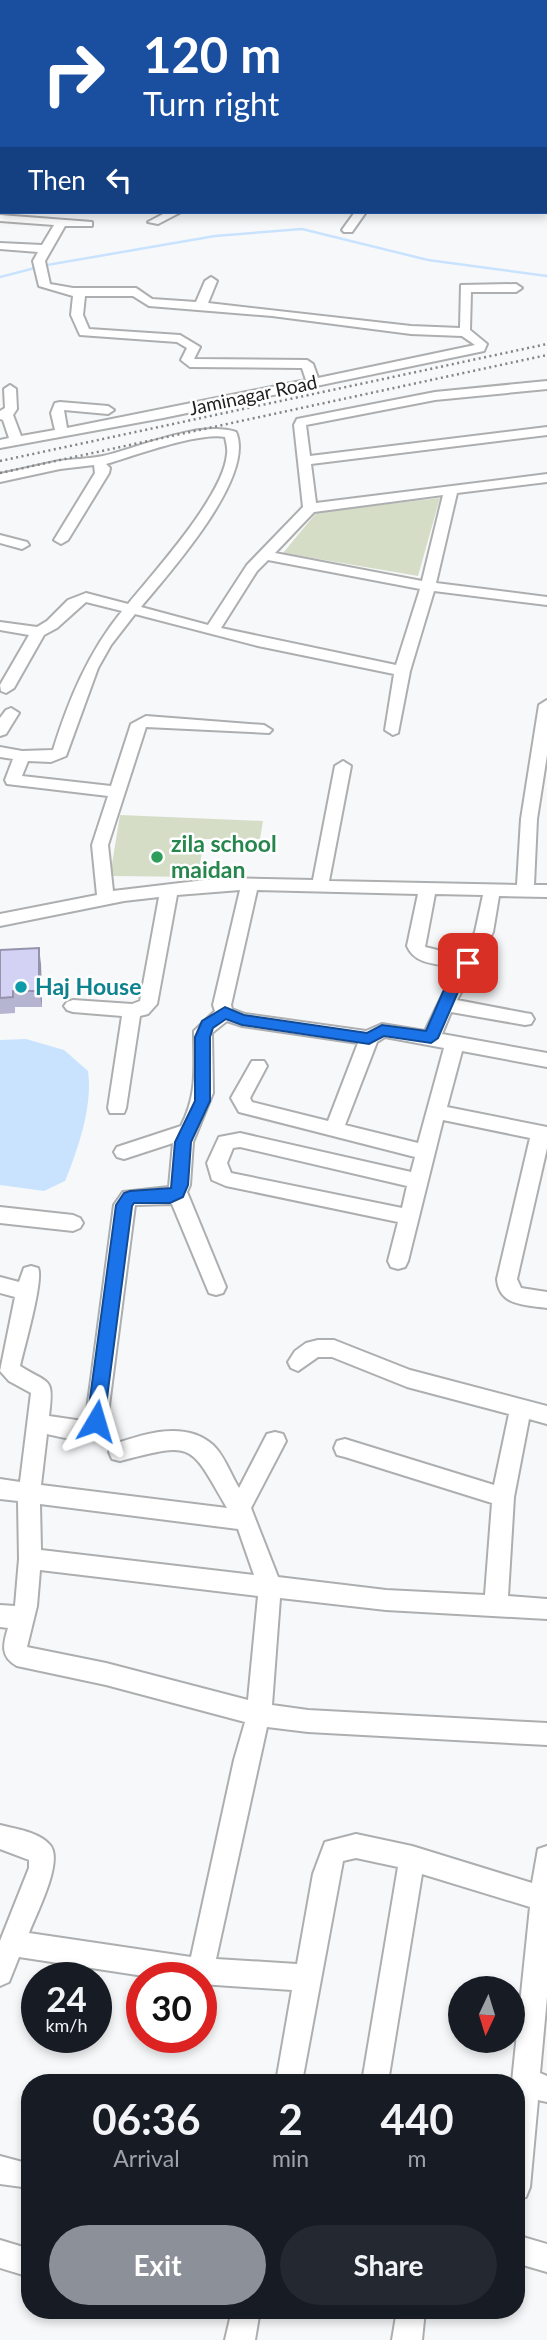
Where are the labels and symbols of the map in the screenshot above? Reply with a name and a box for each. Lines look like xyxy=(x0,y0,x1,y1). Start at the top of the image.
street label: Jaminagar Road xyxy=(187,370,319,419)
place label: zila school maidan xyxy=(171,829,277,883)
marker: zila school maidan xyxy=(149,849,165,865)
pin xyxy=(438,933,498,993)
place label: Haj House xyxy=(35,972,141,1000)
marker: Haj House xyxy=(13,979,29,995)
position arrow xyxy=(59,1384,133,1458)
speed limit sign: 30 xyxy=(126,1962,217,2053)
north arrow xyxy=(448,1976,525,2053)

